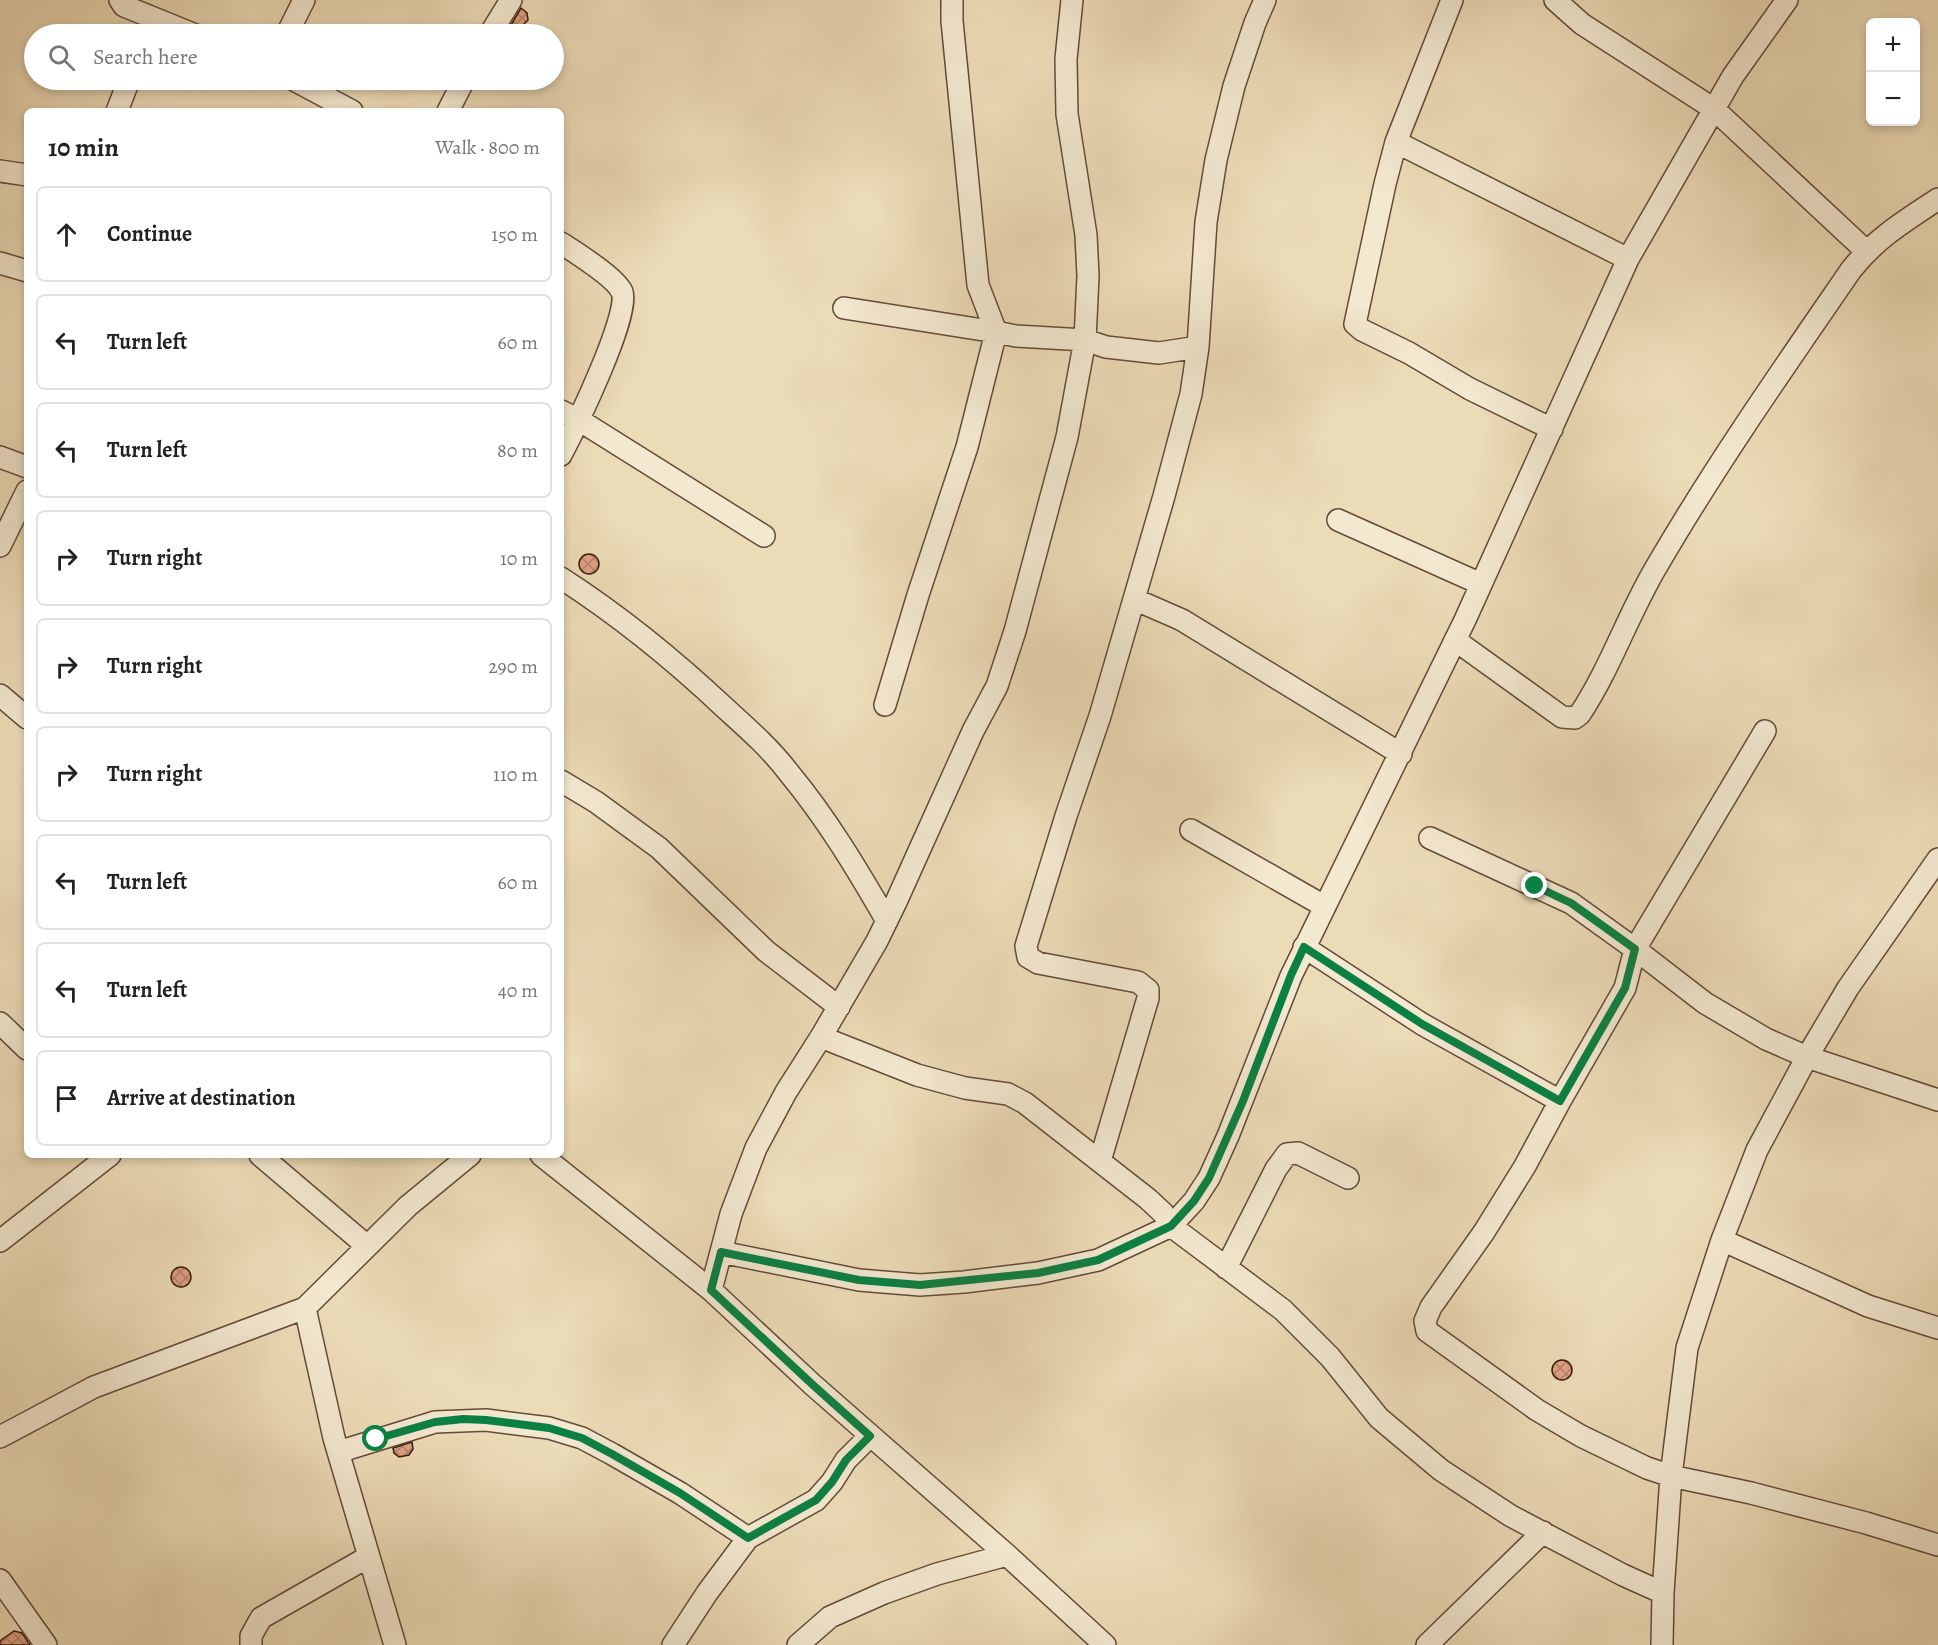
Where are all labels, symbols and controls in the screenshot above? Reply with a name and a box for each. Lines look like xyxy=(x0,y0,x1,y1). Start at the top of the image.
map controls xyxy=(1866,18,1920,126)
button: + xyxy=(1866,18,1920,72)
search box xyxy=(24,24,564,90)
icon: search xyxy=(45,41,78,74)
text: Search here xyxy=(93,42,198,72)
button: − xyxy=(1866,72,1920,126)
text: 10 min xyxy=(48,130,119,165)
text: Walk · 800 m xyxy=(435,134,540,161)
icon: ahead xyxy=(50,218,83,251)
text: Continue xyxy=(107,219,192,249)
text: 150 m xyxy=(491,221,538,248)
icon: left xyxy=(50,326,83,359)
text: Turn left xyxy=(107,327,187,357)
text: 60 m xyxy=(498,329,538,356)
icon: left xyxy=(50,434,83,467)
text: Turn left xyxy=(107,435,187,465)
text: 80 m xyxy=(497,437,538,464)
icon: right xyxy=(50,542,83,575)
text: Turn right xyxy=(107,543,203,573)
text: 10 m xyxy=(500,545,538,572)
icon: right xyxy=(50,650,83,683)
text: Turn right xyxy=(107,651,203,681)
text: 290 m xyxy=(488,653,538,680)
icon: right xyxy=(50,758,83,791)
text: Turn right xyxy=(107,759,203,789)
text: 110 m xyxy=(493,761,538,788)
icon: left xyxy=(50,866,83,899)
text: Turn left xyxy=(107,867,187,897)
text: 60 m xyxy=(498,869,538,896)
route end xyxy=(1521,872,1547,898)
icon: left xyxy=(50,974,83,1007)
text: Turn left xyxy=(107,975,187,1005)
text: 40 m xyxy=(498,977,538,1004)
icon: arrive xyxy=(50,1082,83,1115)
text: Arrive at destination xyxy=(107,1083,296,1113)
route start xyxy=(362,1425,388,1451)

